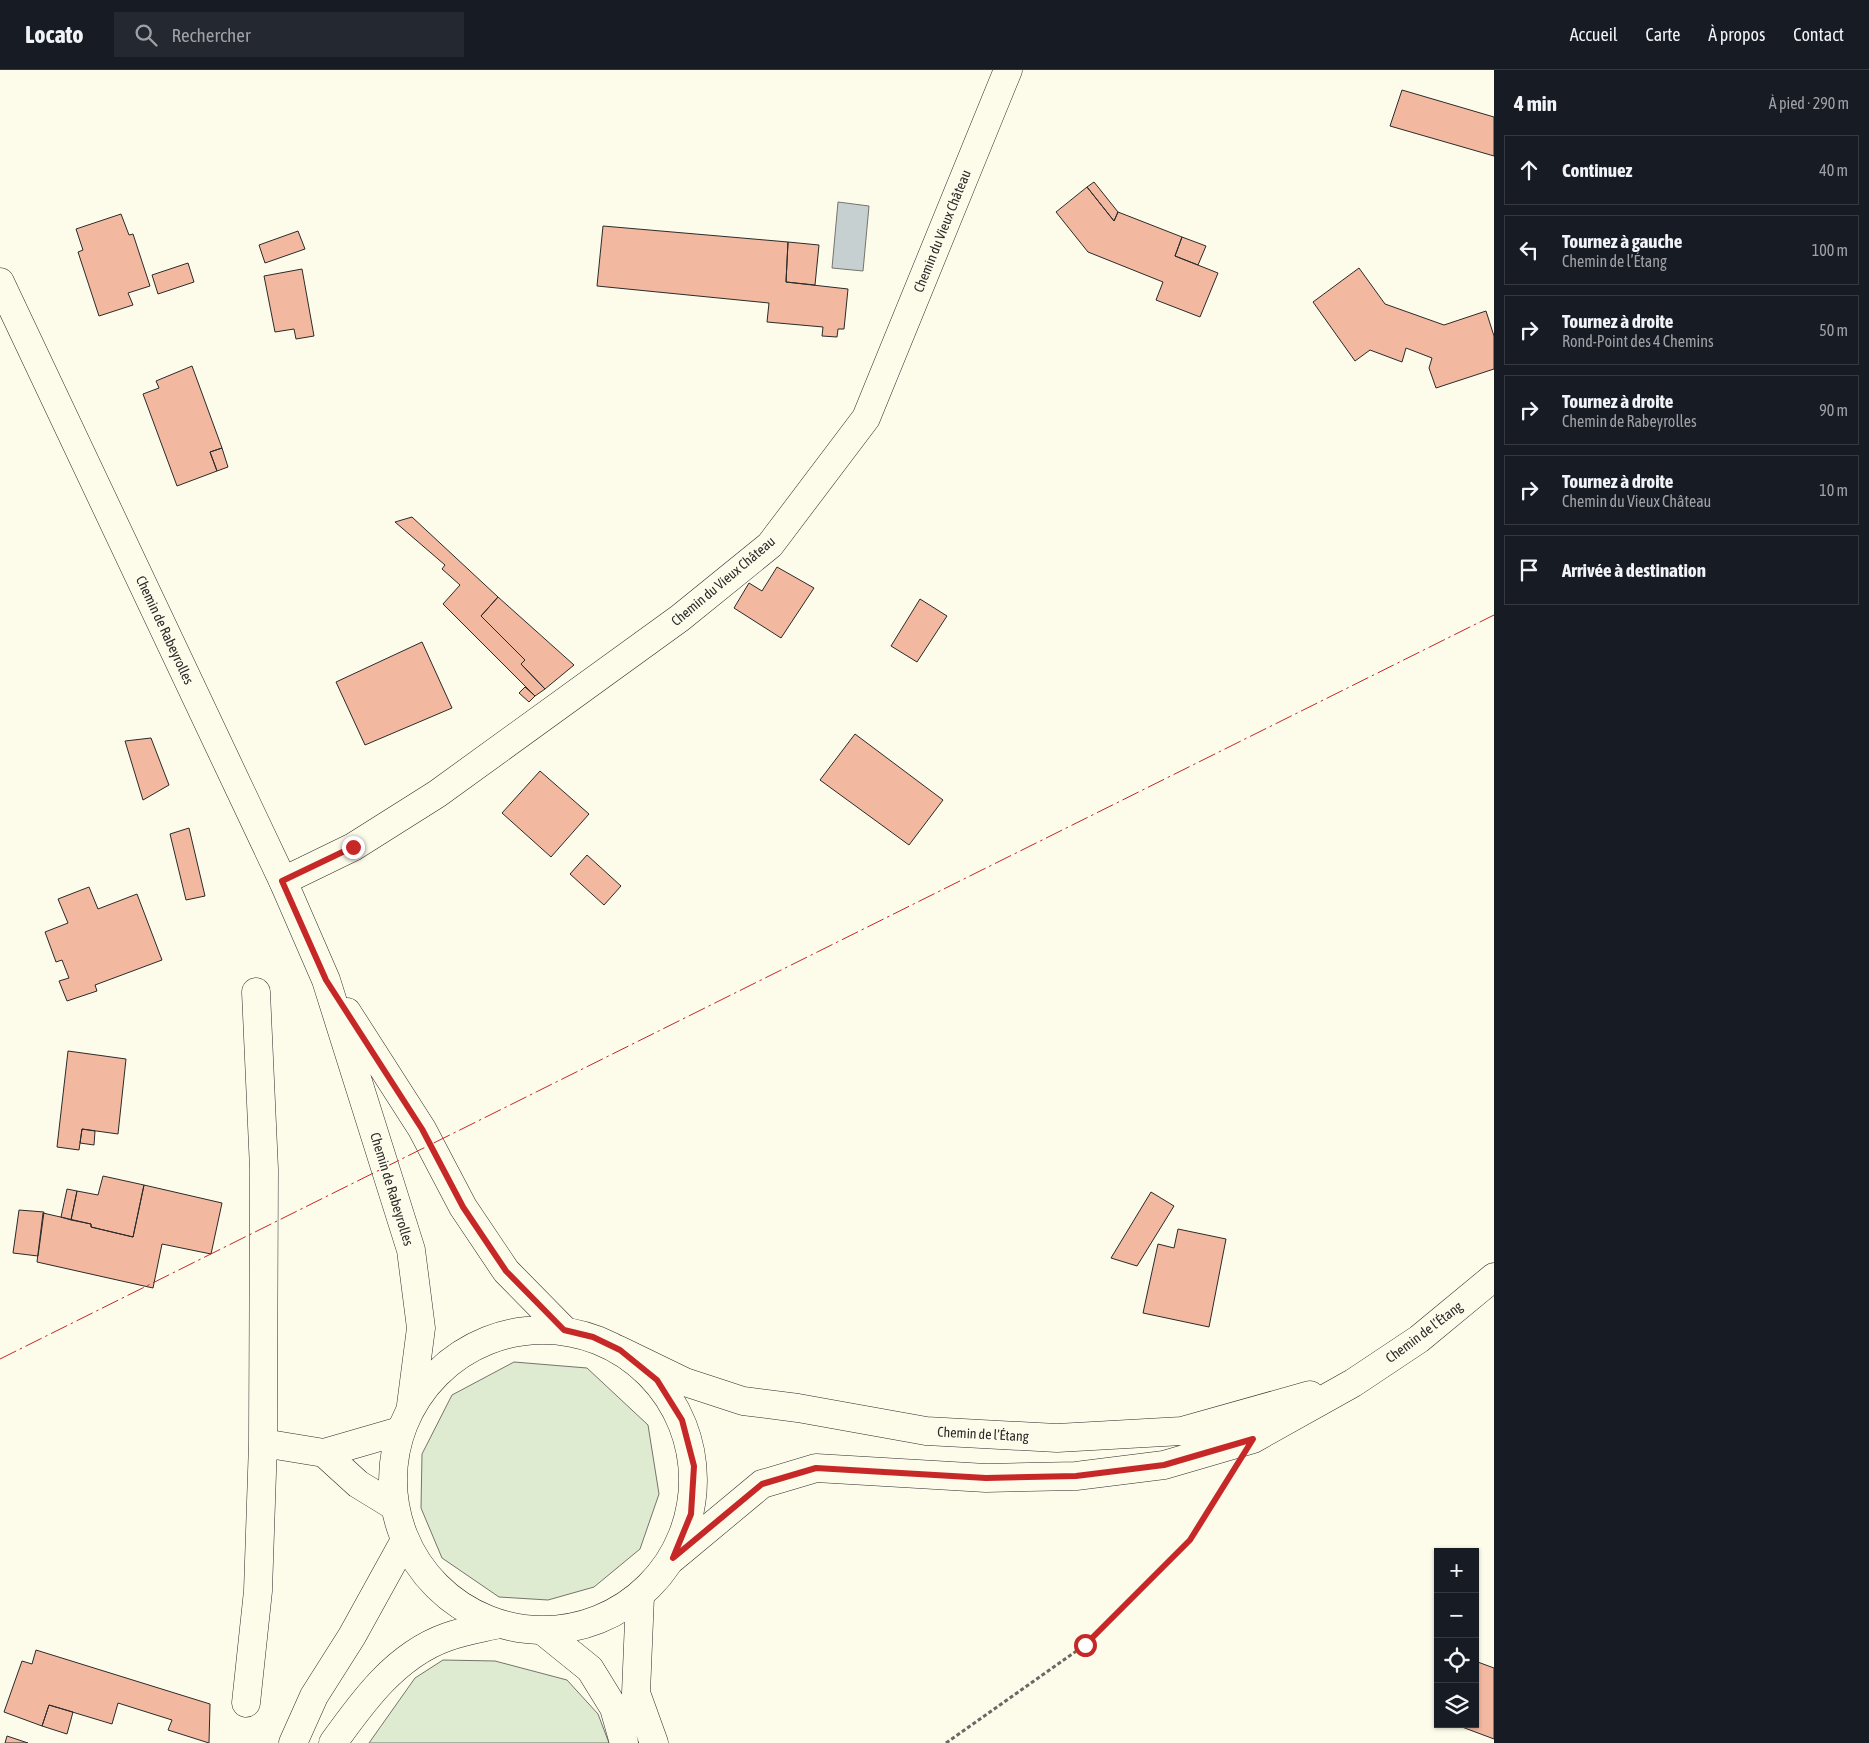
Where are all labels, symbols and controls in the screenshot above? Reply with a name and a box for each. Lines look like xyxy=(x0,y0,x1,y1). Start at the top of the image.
search box xyxy=(114,12,464,57)
text: Locato xyxy=(25,21,84,48)
icon: search xyxy=(132,21,160,49)
text: Rechercher xyxy=(172,24,251,46)
text: Accueil xyxy=(1570,24,1618,45)
text: Carte xyxy=(1646,24,1680,45)
text: À propos xyxy=(1708,24,1765,45)
text: Contact xyxy=(1793,24,1844,45)
text: 4 min xyxy=(1514,91,1557,115)
text: À pied · 290 m xyxy=(1769,94,1849,112)
icon: ahead xyxy=(1515,156,1543,184)
text: Continuez xyxy=(1562,159,1632,181)
text: 40 m xyxy=(1819,161,1848,179)
street label: Chemin du Vieux Château xyxy=(910,167,974,295)
text: Tournez à gauche xyxy=(1562,230,1682,252)
icon: left xyxy=(1515,236,1543,264)
text: 100 m xyxy=(1812,241,1848,259)
text: Chemin de l’Étang xyxy=(1562,252,1667,270)
text: Tournez à droite xyxy=(1562,310,1673,332)
icon: right xyxy=(1515,316,1543,344)
text: 50 m xyxy=(1819,321,1848,339)
text: Rond-Point des 4 Chemins xyxy=(1562,332,1714,350)
text: Tournez à droite xyxy=(1562,390,1673,412)
icon: right xyxy=(1515,396,1543,424)
text: 90 m xyxy=(1819,401,1848,419)
text: Chemin de Rabeyrolles xyxy=(1562,412,1697,430)
text: Tournez à droite xyxy=(1562,470,1673,492)
icon: right xyxy=(1515,476,1543,504)
text: 10 m xyxy=(1819,481,1848,499)
text: Chemin du Vieux Château xyxy=(1562,492,1711,510)
street label: Chemin du Vieux Château xyxy=(668,533,778,629)
icon: arrive xyxy=(1515,556,1543,584)
text: Arrivée à destination xyxy=(1562,559,1706,581)
street label: Chemin de Rabeyrolles xyxy=(133,573,197,687)
route end xyxy=(342,836,365,859)
street label: Chemin de Rabeyrolles xyxy=(367,1130,417,1248)
street label: Chemin de l’Étang xyxy=(1383,1298,1465,1366)
street label: Chemin de l’Étang xyxy=(937,1424,1029,1444)
map controls xyxy=(1434,1548,1479,1728)
button: + xyxy=(1434,1548,1479,1593)
button: − xyxy=(1434,1593,1479,1638)
route start xyxy=(1074,1634,1097,1657)
button: locate xyxy=(1434,1638,1479,1683)
button: layers xyxy=(1434,1683,1479,1728)

